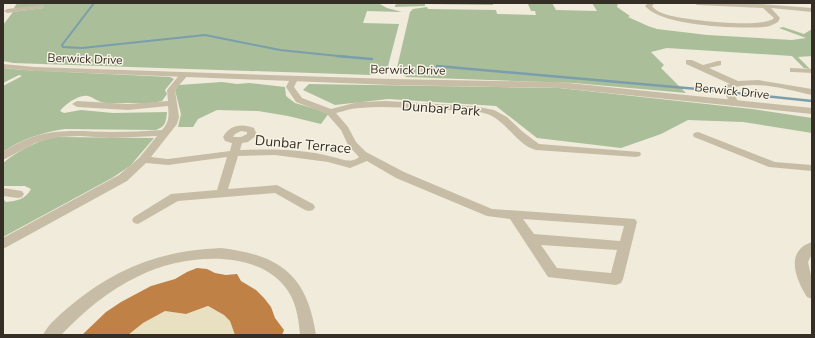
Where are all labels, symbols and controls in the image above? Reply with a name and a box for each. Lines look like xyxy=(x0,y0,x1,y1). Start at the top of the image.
street label: Berwick Drive xyxy=(47,50,123,68)
street label: Berwick Drive xyxy=(370,61,446,79)
street label: Berwick Drive xyxy=(694,79,770,103)
street label: Dunbar Park xyxy=(401,96,482,121)
street label: Dunbar Terrace xyxy=(254,131,352,158)

